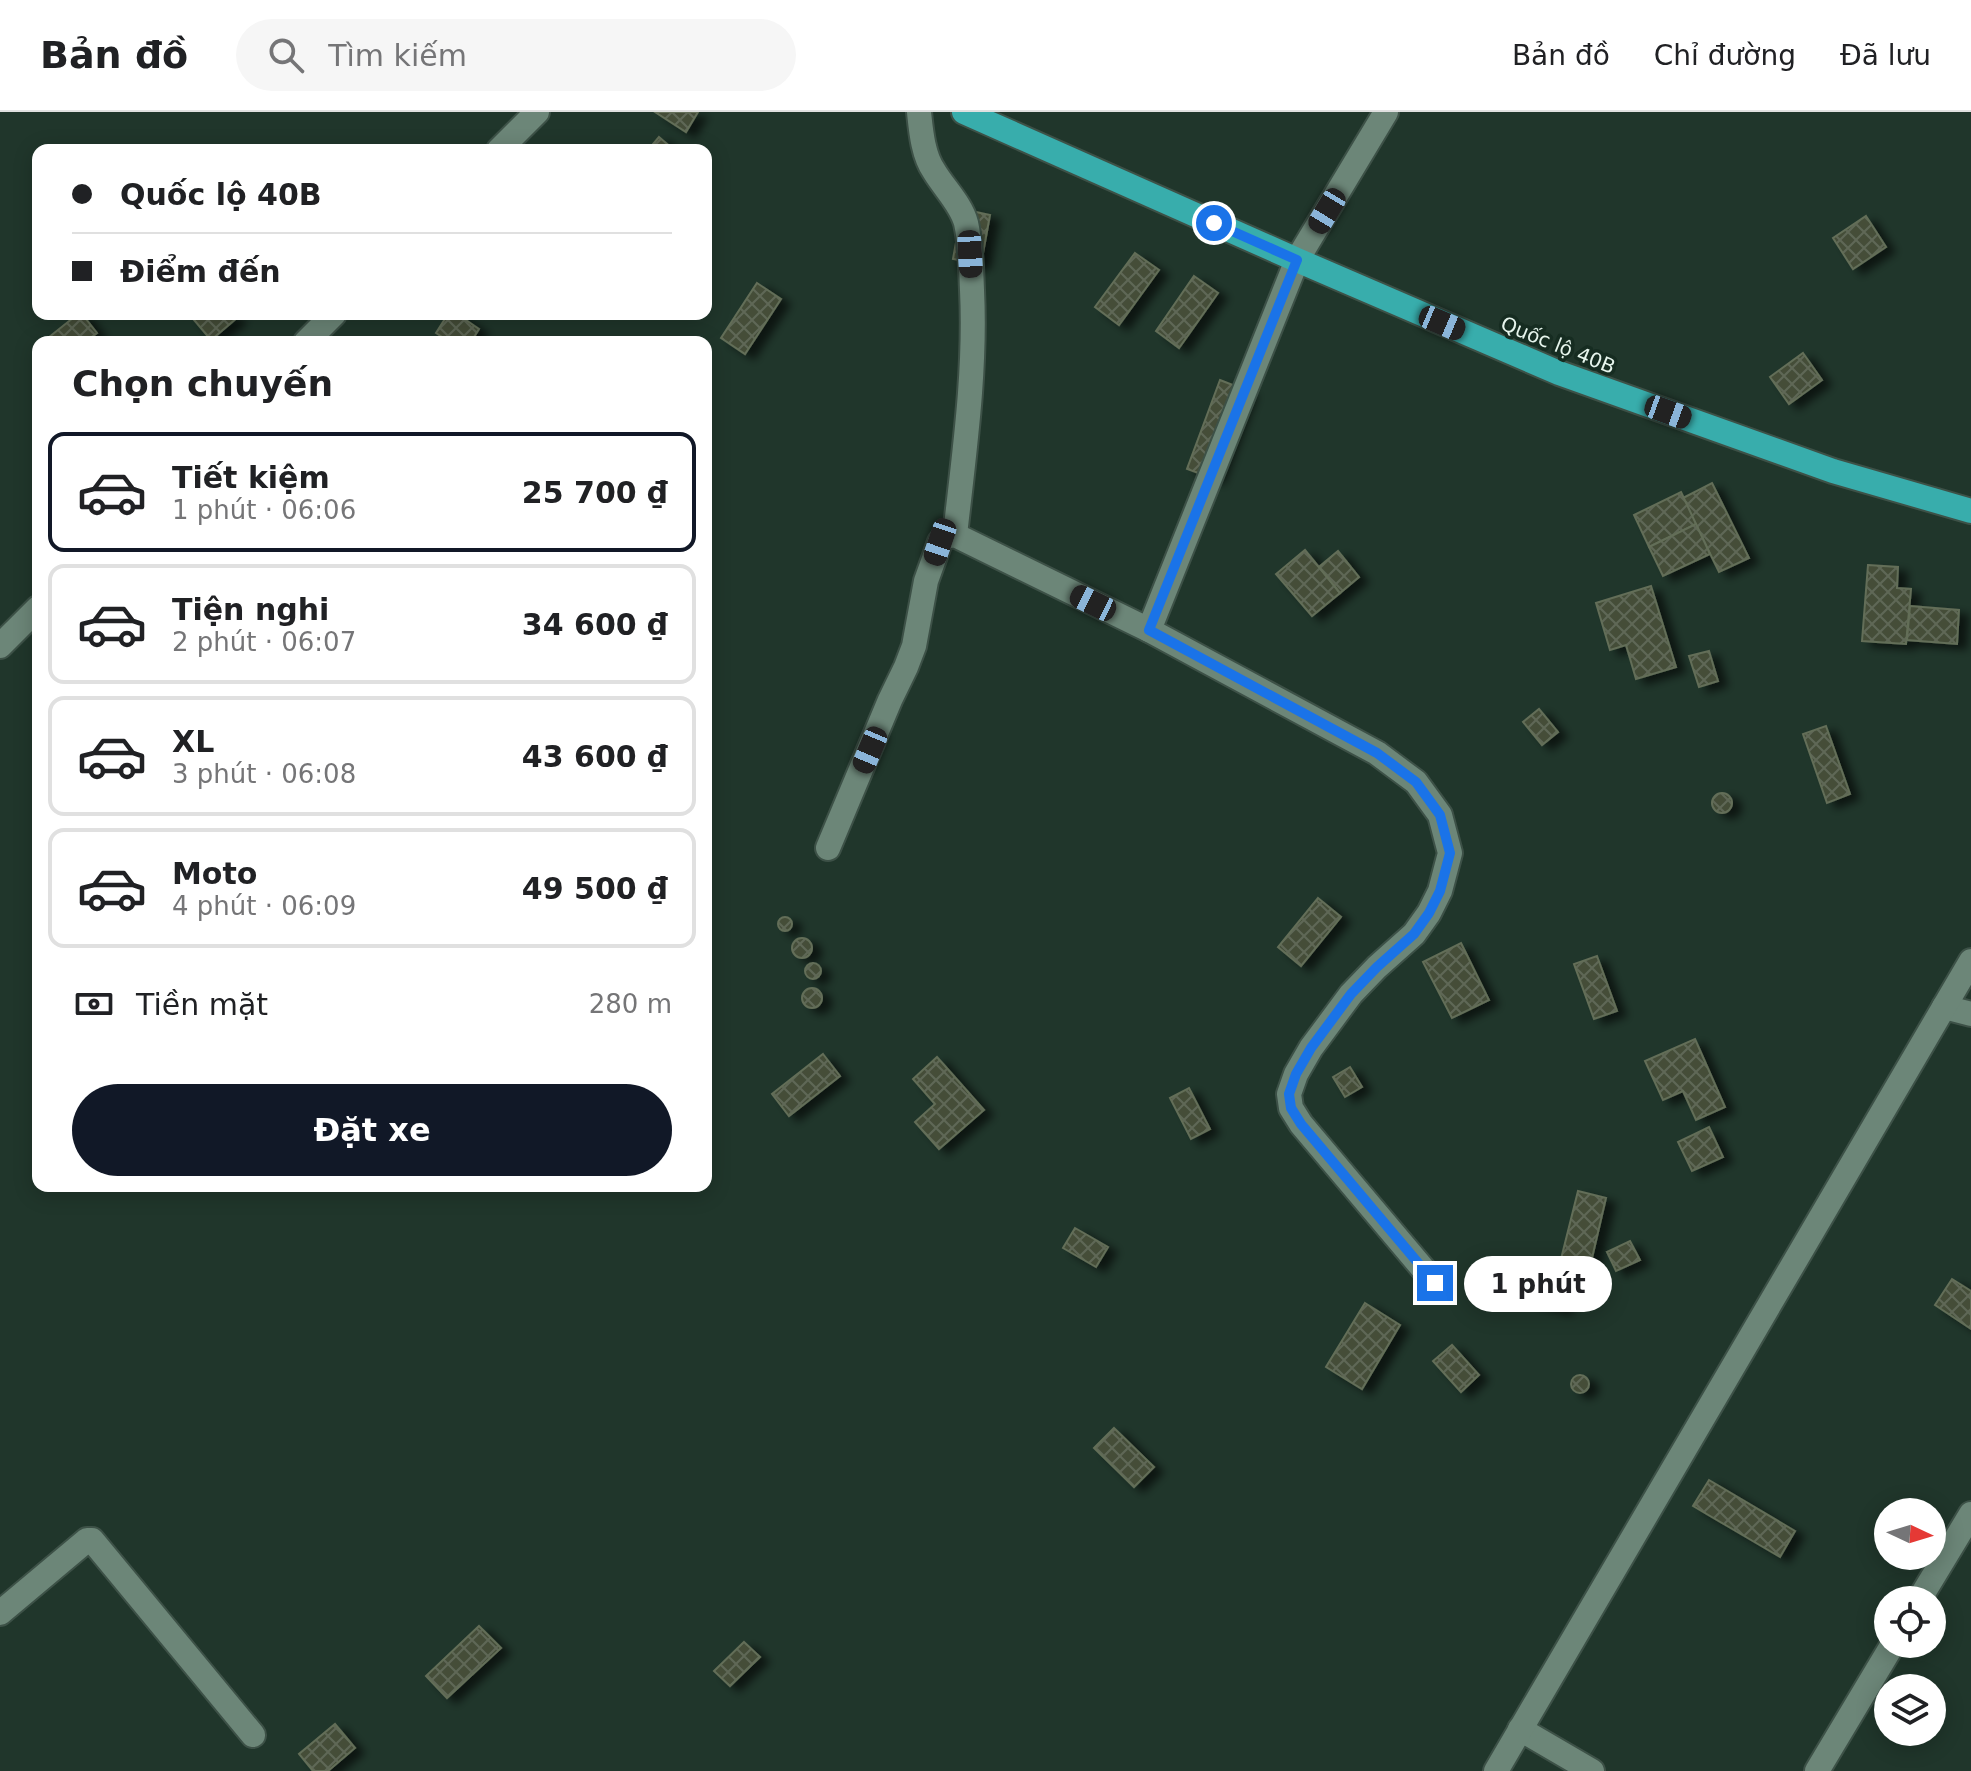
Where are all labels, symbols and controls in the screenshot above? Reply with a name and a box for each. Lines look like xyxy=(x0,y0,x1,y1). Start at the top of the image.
search box xyxy=(236,19,796,91)
text: Bản đồ xyxy=(40,33,188,77)
icon: search xyxy=(264,33,308,77)
text: Tìm kiếm xyxy=(328,38,467,73)
text: Bản đồ xyxy=(1512,39,1610,72)
text: Chỉ đường xyxy=(1654,39,1796,72)
text: Đã lưu xyxy=(1840,39,1931,72)
text: Quốc lộ 40B xyxy=(120,177,322,212)
car xyxy=(1304,184,1350,238)
route start xyxy=(1196,205,1232,241)
car xyxy=(957,229,983,279)
text: Điểm đến xyxy=(120,254,281,289)
car xyxy=(1415,303,1469,343)
street label: Quốc lộ 40B xyxy=(1497,311,1619,379)
text: Chọn chuyến xyxy=(72,363,333,404)
car xyxy=(1641,393,1695,431)
icon: car xyxy=(76,456,148,528)
text: Tiết kiệm xyxy=(172,460,330,495)
text: 25 700 ₫ xyxy=(522,475,668,510)
text: 1 phút · 06:06 xyxy=(172,495,356,525)
car xyxy=(921,515,959,569)
car xyxy=(1066,582,1120,624)
icon: car xyxy=(76,588,148,660)
text: Tiện nghi xyxy=(172,592,329,627)
text: 34 600 ₫ xyxy=(522,607,668,642)
text: 2 phút · 06:07 xyxy=(172,627,356,657)
icon: car xyxy=(76,720,148,792)
car xyxy=(850,723,890,777)
text: XL xyxy=(172,724,214,759)
text: 43 600 ₫ xyxy=(522,739,668,774)
text: 3 phút · 06:08 xyxy=(172,759,356,789)
icon: car xyxy=(76,852,148,924)
text: Moto xyxy=(172,856,257,891)
text: 49 500 ₫ xyxy=(522,871,668,906)
text: 4 phút · 06:09 xyxy=(172,891,356,921)
icon: cash xyxy=(72,982,116,1026)
text: Tiền mặt xyxy=(136,987,268,1022)
text: 280 m xyxy=(589,989,672,1019)
button: Đặt xe xyxy=(72,1084,672,1176)
callout: 1 phút xyxy=(1463,1255,1611,1311)
route end xyxy=(1417,1265,1453,1301)
text: 1 phút xyxy=(1490,1269,1586,1299)
north arrow xyxy=(1874,1498,1946,1570)
map controls xyxy=(1874,1498,1946,1746)
button: locate xyxy=(1874,1586,1946,1658)
button: layers xyxy=(1874,1674,1946,1746)

